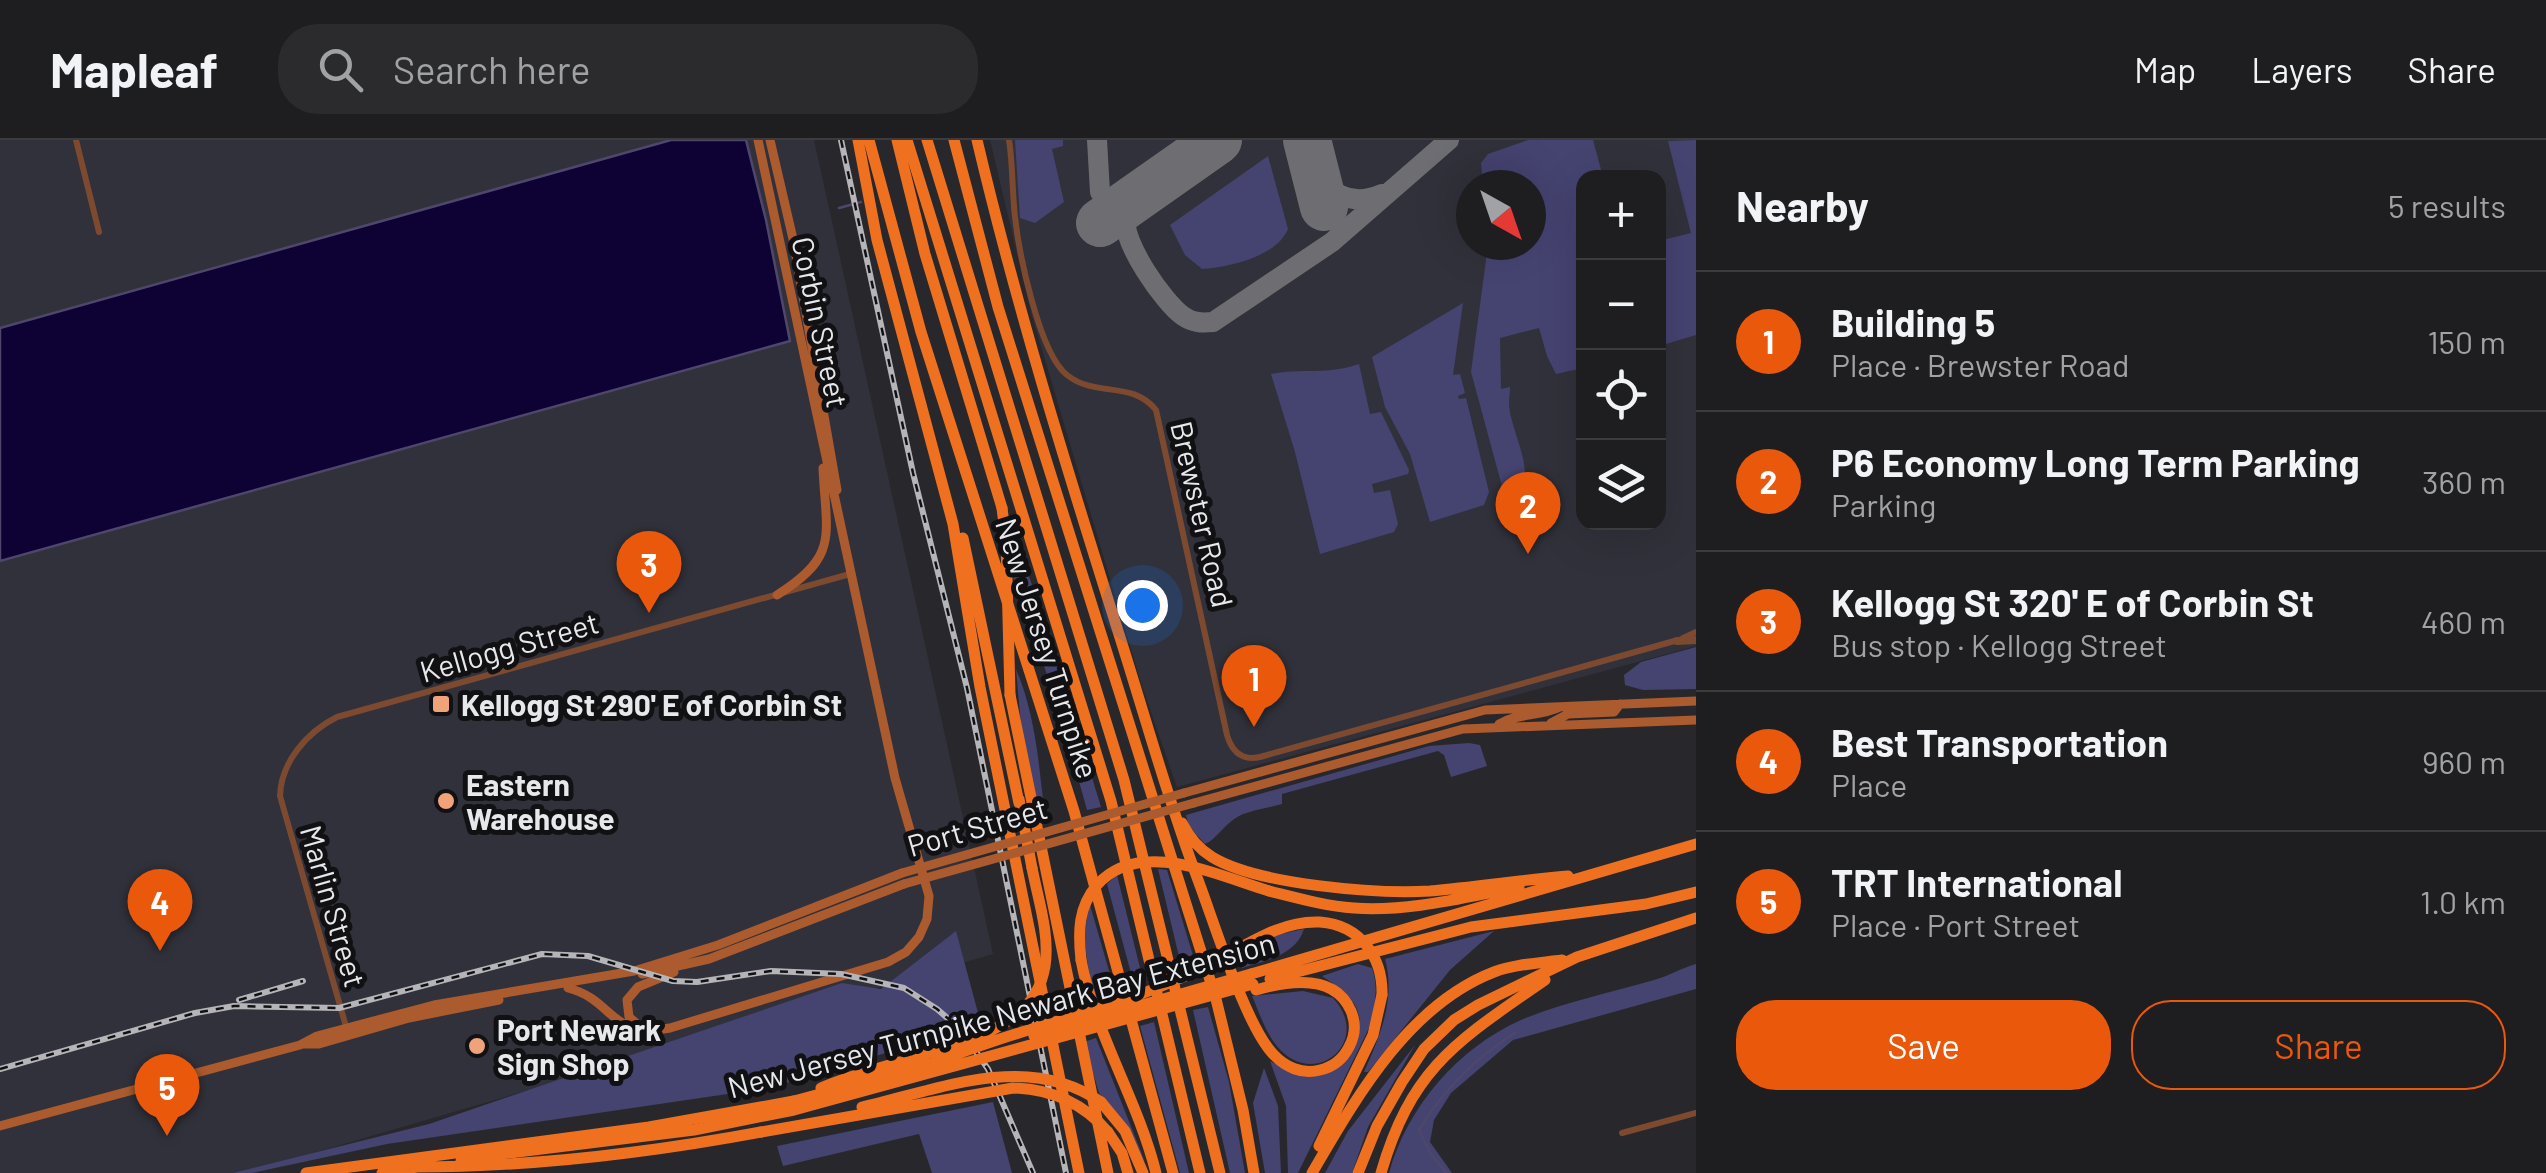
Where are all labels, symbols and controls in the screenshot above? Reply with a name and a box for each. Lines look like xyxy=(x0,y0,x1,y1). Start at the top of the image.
search box xyxy=(278,24,978,114)
text: Mapleaf xyxy=(50,40,218,98)
icon: search xyxy=(313,42,368,97)
text: Search here xyxy=(393,46,591,92)
text: Map xyxy=(2134,48,2196,90)
text: Layers xyxy=(2251,48,2353,90)
text: Share xyxy=(2408,48,2496,90)
north arrow xyxy=(1456,170,1546,260)
map controls xyxy=(1576,170,1666,530)
button: + xyxy=(1576,170,1666,260)
text: Nearby xyxy=(1736,180,1869,230)
text: 5 results xyxy=(2388,186,2506,224)
street label: Corbin Street xyxy=(785,233,857,411)
button: − xyxy=(1576,260,1666,350)
text: Building 5 xyxy=(1831,299,1995,345)
text: 1 xyxy=(1763,322,1774,360)
text: 150 m xyxy=(2427,322,2506,360)
text: Place · Brewster Road xyxy=(1831,345,2129,383)
button: locate xyxy=(1576,350,1666,440)
street label: Brewster Road xyxy=(1164,417,1242,611)
text: P6 Economy Long Term Parking xyxy=(1831,439,2360,485)
button: layers xyxy=(1576,440,1666,530)
text: 2 xyxy=(1760,462,1777,500)
text: 360 m xyxy=(2422,462,2506,500)
pin: 2 xyxy=(1496,472,1560,554)
text: Parking xyxy=(1831,485,1936,523)
street label: New Jersey Turnpike xyxy=(989,514,1107,782)
pin: 3 xyxy=(616,530,682,613)
text: Kellogg St 320' E of Corbin St xyxy=(1831,579,2314,625)
your location xyxy=(1117,580,1168,631)
text: 3 xyxy=(1760,602,1777,640)
text: 460 m xyxy=(2421,602,2506,640)
street label: Kellogg Street xyxy=(416,603,602,689)
text: Bus stop · Kellogg Street xyxy=(1831,625,2167,663)
pin: 1 xyxy=(1222,644,1286,727)
place label: Kellogg St 290' E of Corbin St xyxy=(461,686,842,722)
marker: Kellogg St 290' E of Corbin St xyxy=(430,693,452,715)
text: Best Transportation xyxy=(1831,719,2168,765)
text: 4 xyxy=(1759,742,1778,780)
text: 960 m xyxy=(2422,742,2506,780)
text: Place xyxy=(1831,765,1907,803)
place label: Eastern Warehouse xyxy=(466,766,615,836)
street label: Port Street xyxy=(903,789,1051,863)
marker: Eastern Warehouse xyxy=(435,790,457,812)
street label: Marlin Street xyxy=(294,821,374,991)
text: TRT International xyxy=(1831,859,2122,905)
pin: 4 xyxy=(128,868,192,951)
text: 5 xyxy=(1760,882,1777,920)
text: 1.0 km xyxy=(2420,882,2506,920)
text: Place · Port Street xyxy=(1831,905,2080,943)
street label: New Jersey Turnpike Newark Bay Extension xyxy=(724,924,1278,1104)
button: Save xyxy=(1736,1000,2111,1090)
button: Share xyxy=(2131,1000,2506,1090)
place label: Port Newark Sign Shop xyxy=(497,1011,661,1081)
marker: Port Newark Sign Shop xyxy=(466,1035,488,1057)
pin: 5 xyxy=(134,1054,200,1136)

